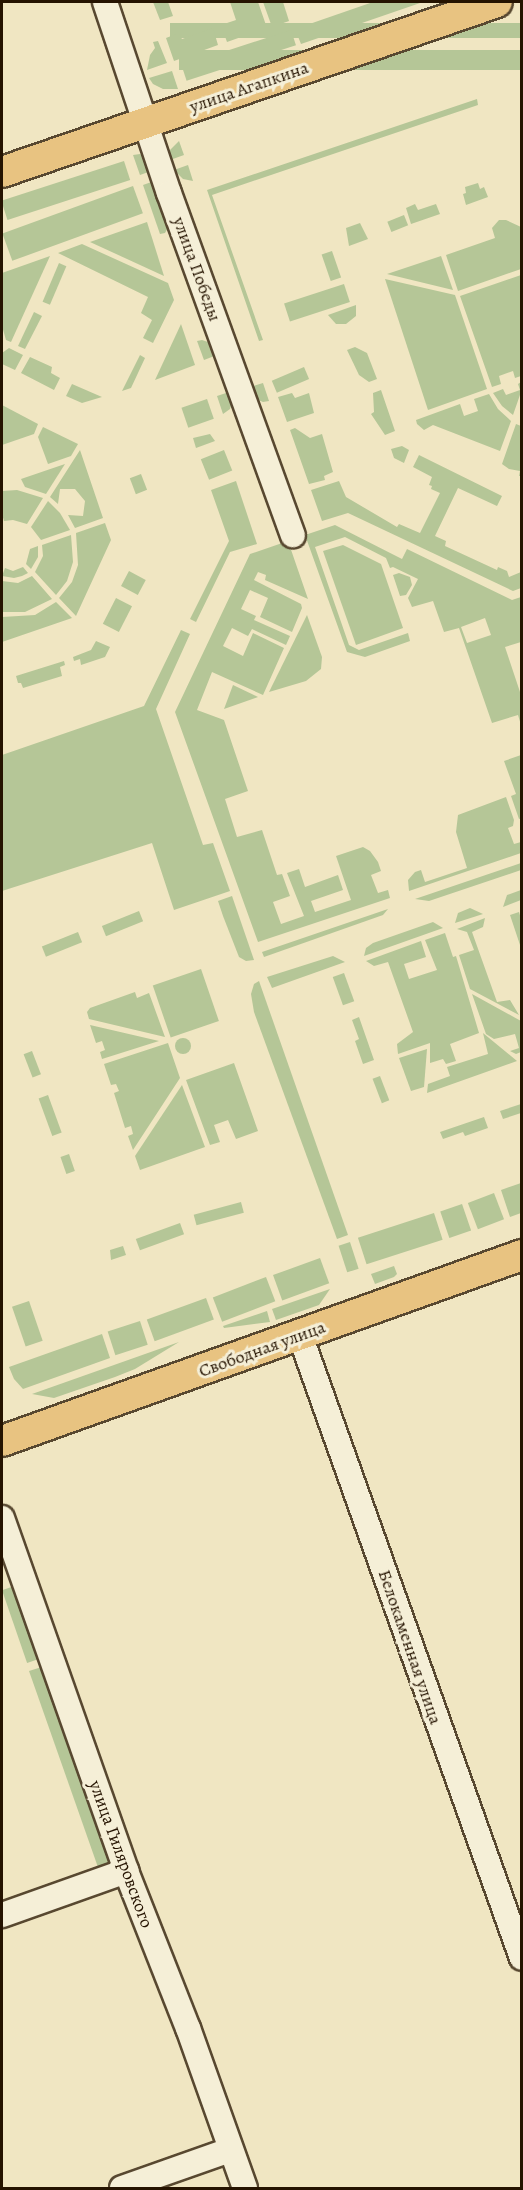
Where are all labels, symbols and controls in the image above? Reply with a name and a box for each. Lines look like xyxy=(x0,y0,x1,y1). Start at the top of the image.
street label: улица Агапкина xyxy=(187,57,311,117)
street label: улица Победы xyxy=(168,214,226,324)
street label: Свободная улица xyxy=(196,1316,328,1382)
street label: Белокаменная улица xyxy=(373,1567,447,1727)
street label: улица Гиляровского xyxy=(84,1777,158,1931)

